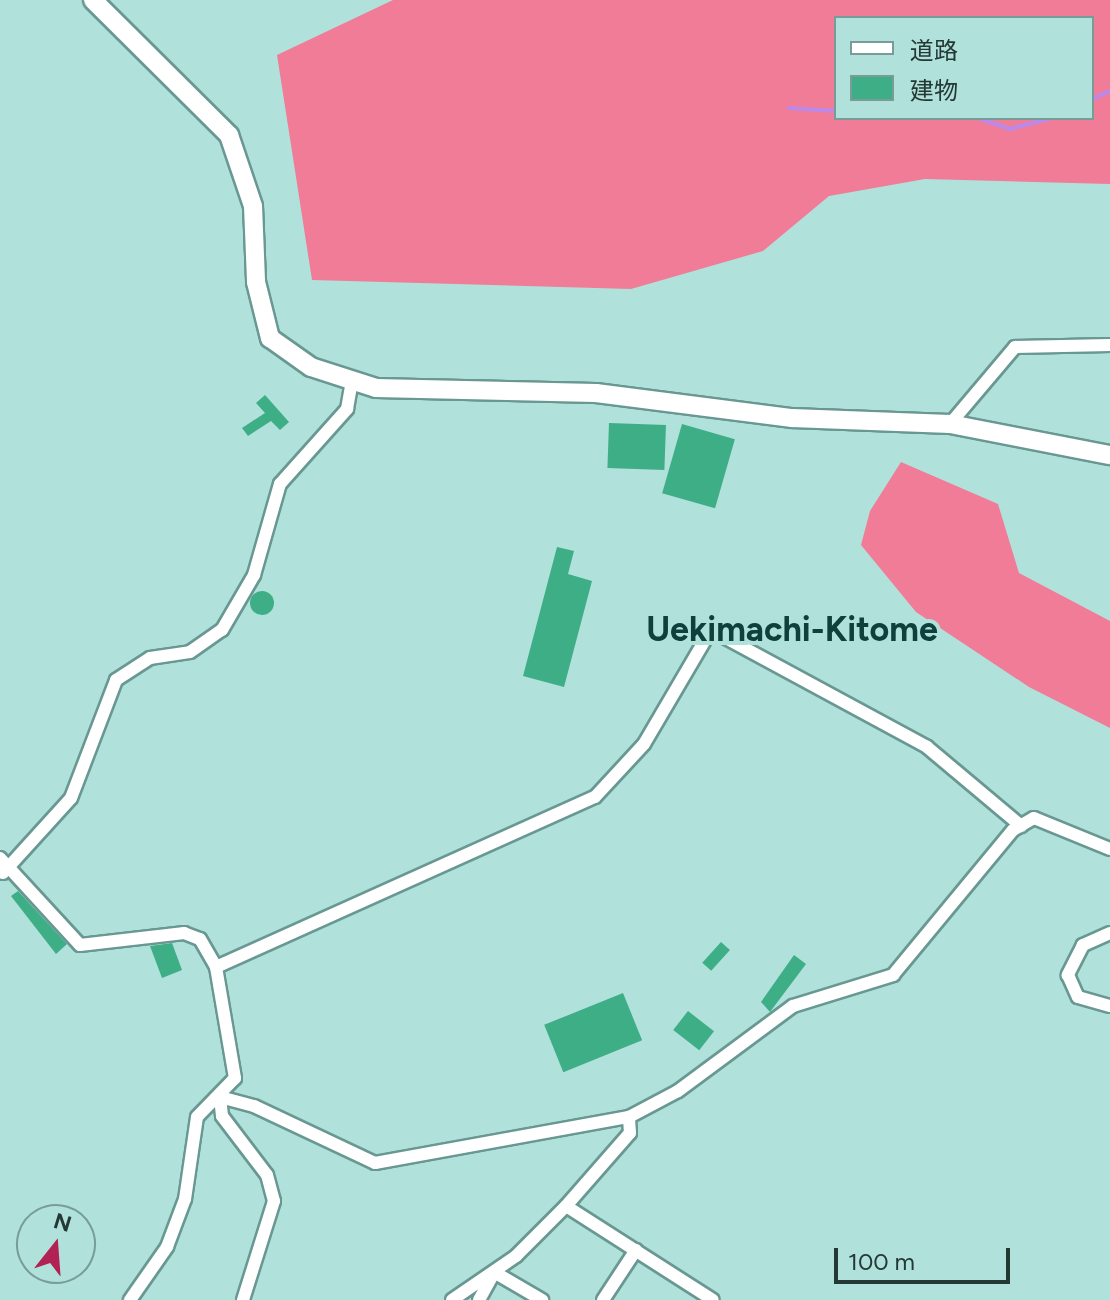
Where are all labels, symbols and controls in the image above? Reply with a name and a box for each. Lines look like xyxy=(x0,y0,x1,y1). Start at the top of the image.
legend xyxy=(834,16,1094,120)
text: 道路 xyxy=(910,36,958,65)
text: 建物 xyxy=(910,76,958,105)
district label: Uekimachi-Kitome xyxy=(646,610,938,650)
north arrow xyxy=(16,1204,96,1284)
text: N xyxy=(50,1207,75,1238)
scale bar xyxy=(838,1232,1014,1282)
text: 100 m xyxy=(848,1247,915,1276)

